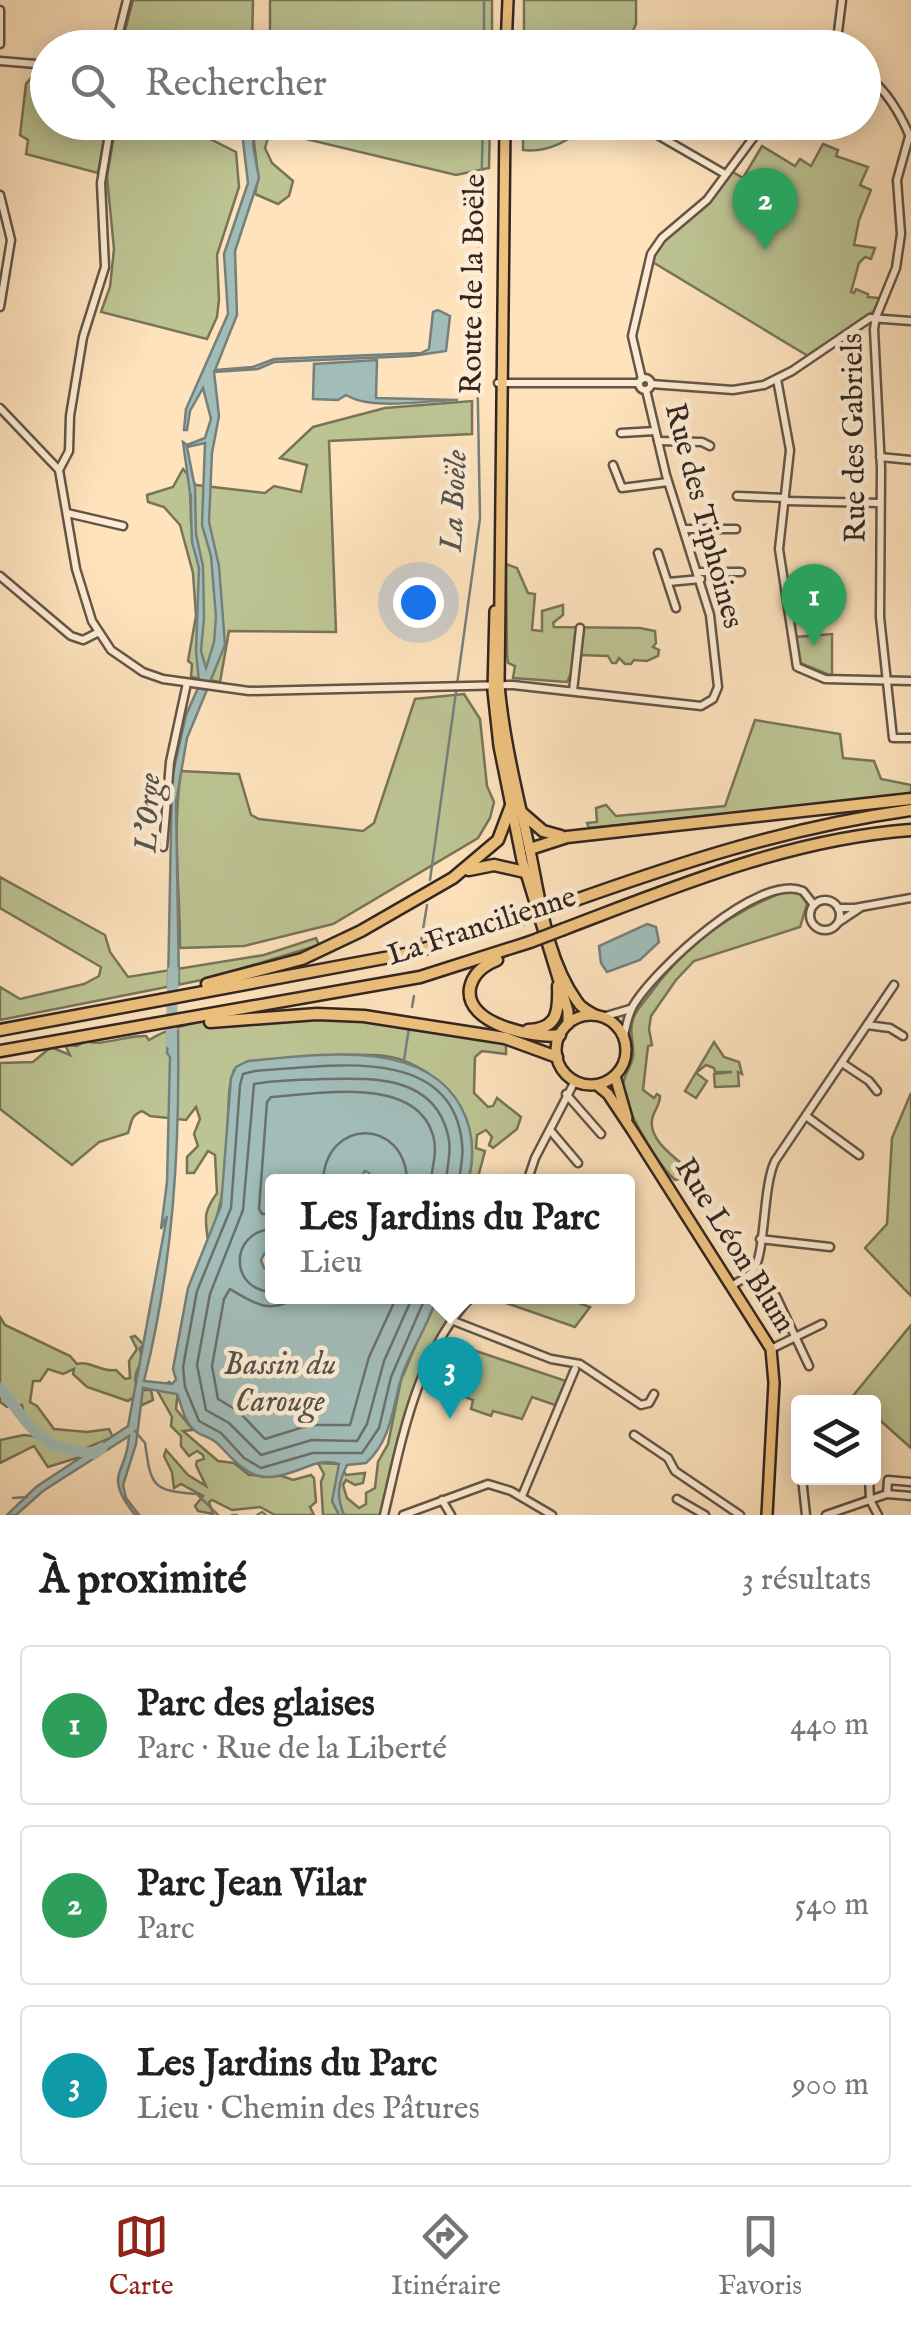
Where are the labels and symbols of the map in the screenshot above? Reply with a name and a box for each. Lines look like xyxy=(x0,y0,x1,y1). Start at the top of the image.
pin: 2 xyxy=(732,168,798,250)
street label: Route de la Boële xyxy=(453,173,495,395)
street label: Rue des Gabriels xyxy=(834,333,876,543)
street label: Rue des Tiphoines xyxy=(655,399,751,633)
water label: La Boële xyxy=(432,448,478,554)
pin: 1 xyxy=(782,564,846,646)
your location xyxy=(393,577,444,628)
water label: L'Orge xyxy=(126,772,172,855)
street label: La Francilienne xyxy=(383,879,581,975)
street label: Rue Léon Blum xyxy=(665,1151,803,1341)
pin: 3 xyxy=(418,1336,482,1419)
water label: Bassin du Carouge xyxy=(223,1345,337,1423)

